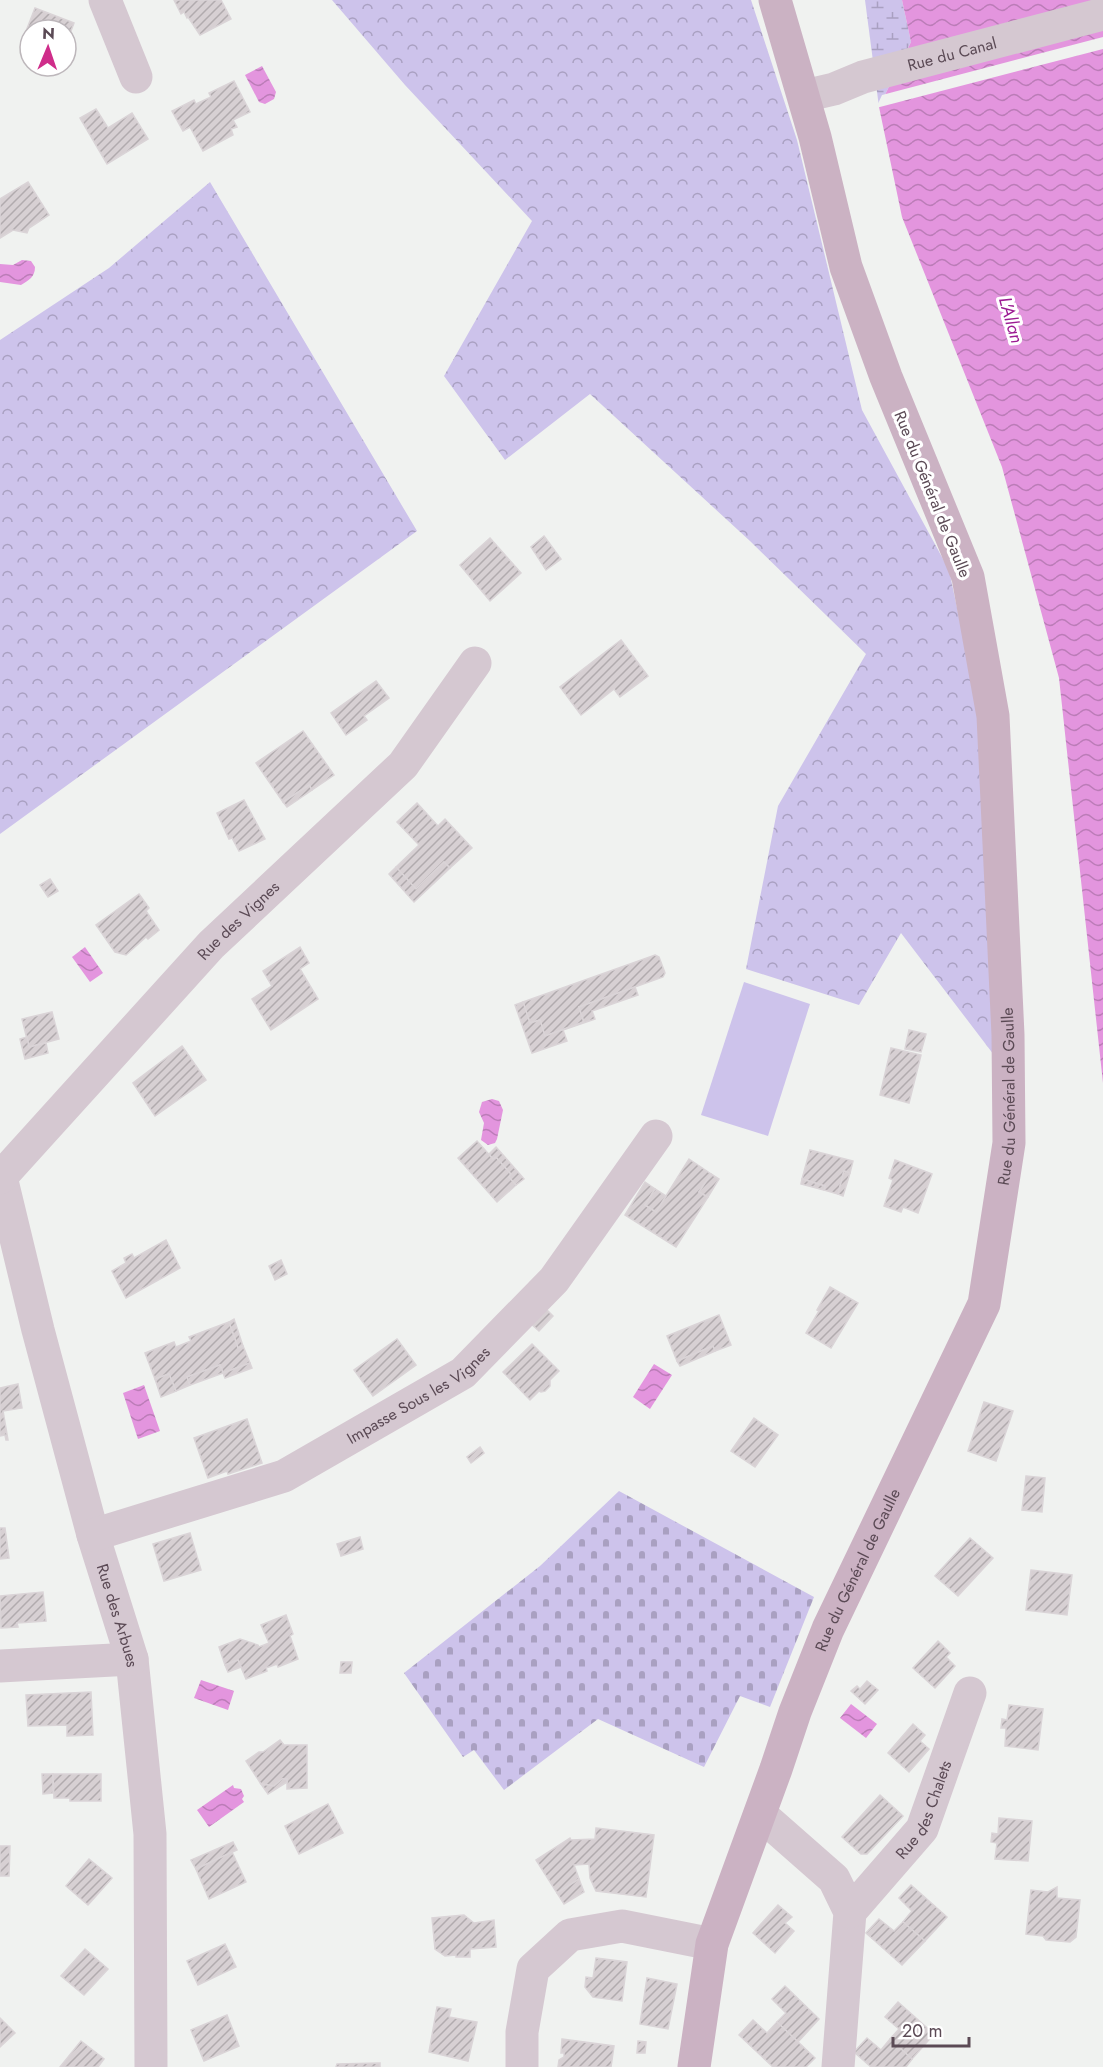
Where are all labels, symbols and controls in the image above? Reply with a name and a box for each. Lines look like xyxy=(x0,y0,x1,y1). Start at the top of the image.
north arrow xyxy=(18,18,78,78)
text: N xyxy=(42,22,55,45)
street label: Rue du Canal xyxy=(905,31,999,77)
water label: L'Allan xyxy=(992,294,1030,346)
street label: Rue du Général de Gaulle xyxy=(889,407,977,581)
street label: Rue des Vignes xyxy=(192,876,285,965)
street label: Rue du Général de Gaulle xyxy=(992,1007,1021,1187)
street label: Impasse Sous les Vignes xyxy=(342,1341,495,1450)
street label: Rue du Général de Gaulle xyxy=(809,1484,906,1655)
street label: Rue des Arbues xyxy=(91,1561,144,1668)
street label: Rue des Chalets xyxy=(890,1757,957,1864)
scale bar xyxy=(893,2010,970,2048)
text: 20 m xyxy=(902,2018,942,2044)

